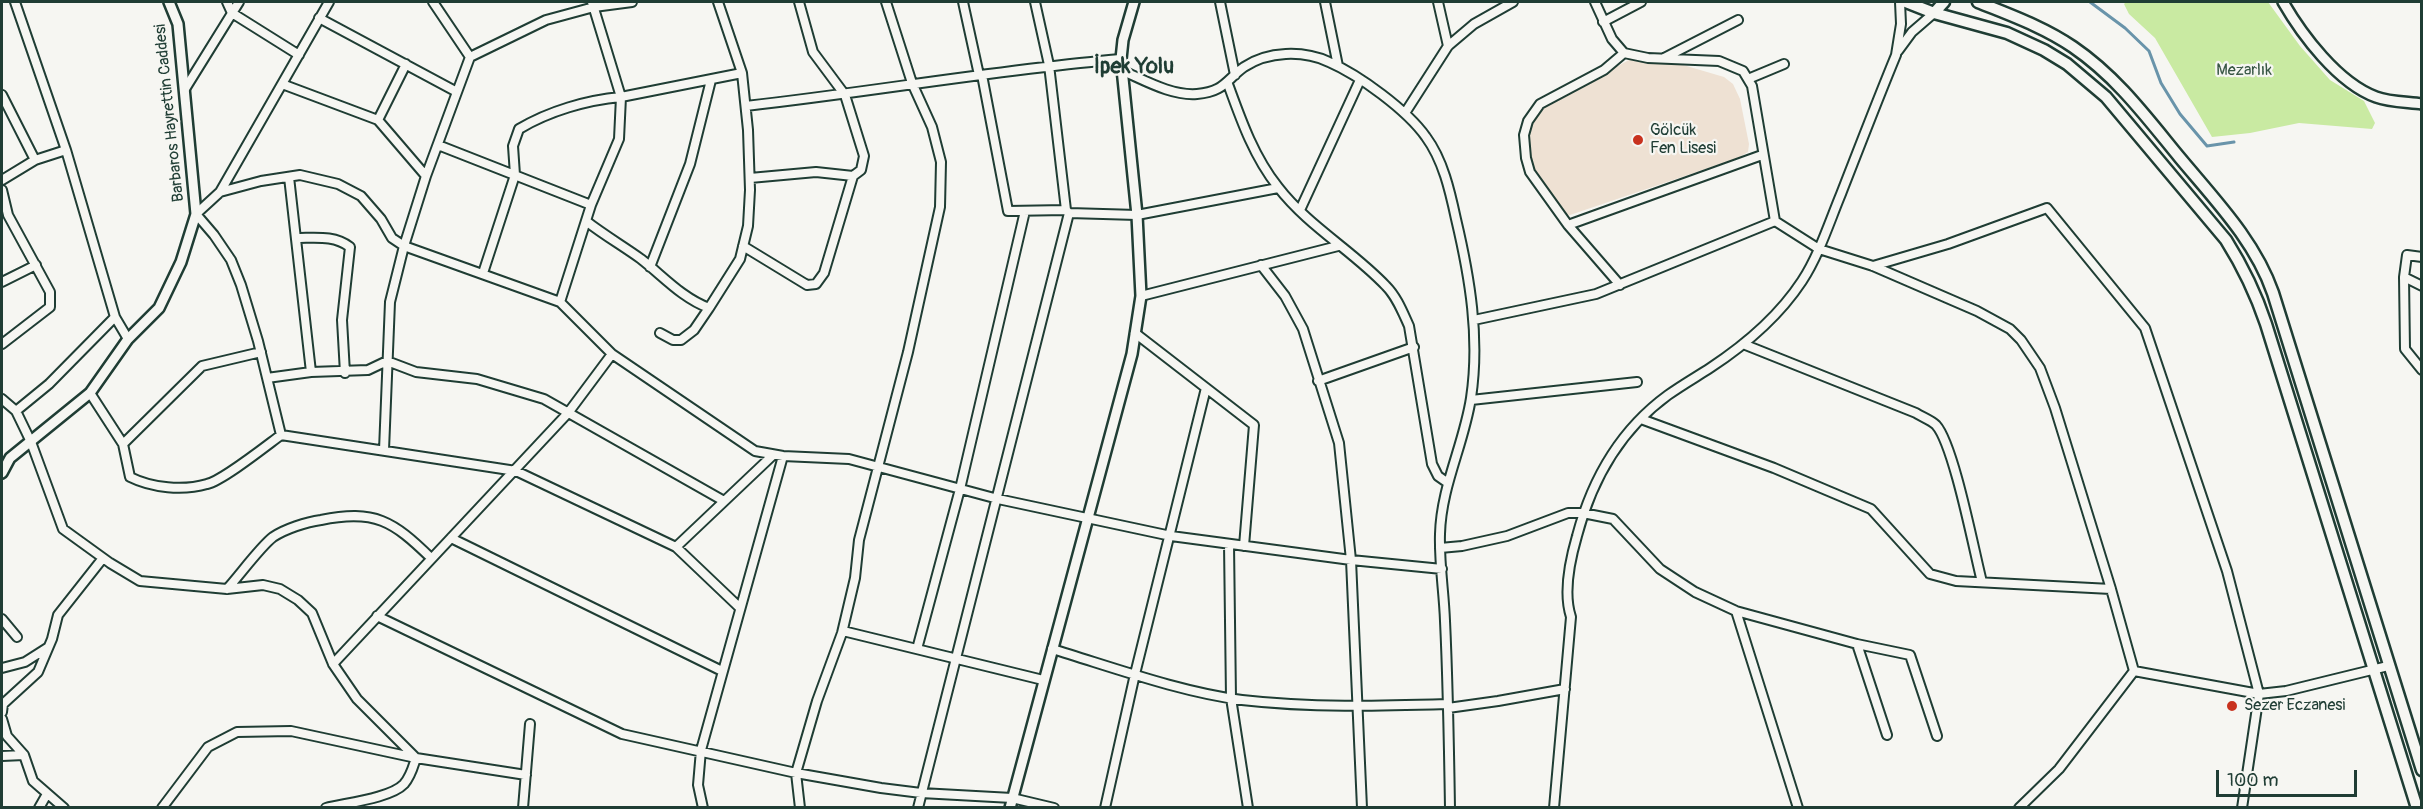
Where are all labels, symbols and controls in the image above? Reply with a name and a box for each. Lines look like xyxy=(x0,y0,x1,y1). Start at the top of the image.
street label: Barbaros Hayrettin Caddesi xyxy=(151,23,189,203)
district label: İpek Yolu xyxy=(1094,54,1174,80)
park label: Mezarlık xyxy=(2216,61,2272,81)
place label: Gölcük Fen Lisesi xyxy=(1650,121,1716,159)
marker: Gölcük Fen Lisesi xyxy=(1631,133,1645,147)
place label: Sezer Eczanesi xyxy=(2244,696,2345,716)
marker: Sezer Eczanesi xyxy=(2225,699,2239,713)
scale bar xyxy=(2219,758,2360,796)
text: 100 m xyxy=(2227,769,2279,792)

